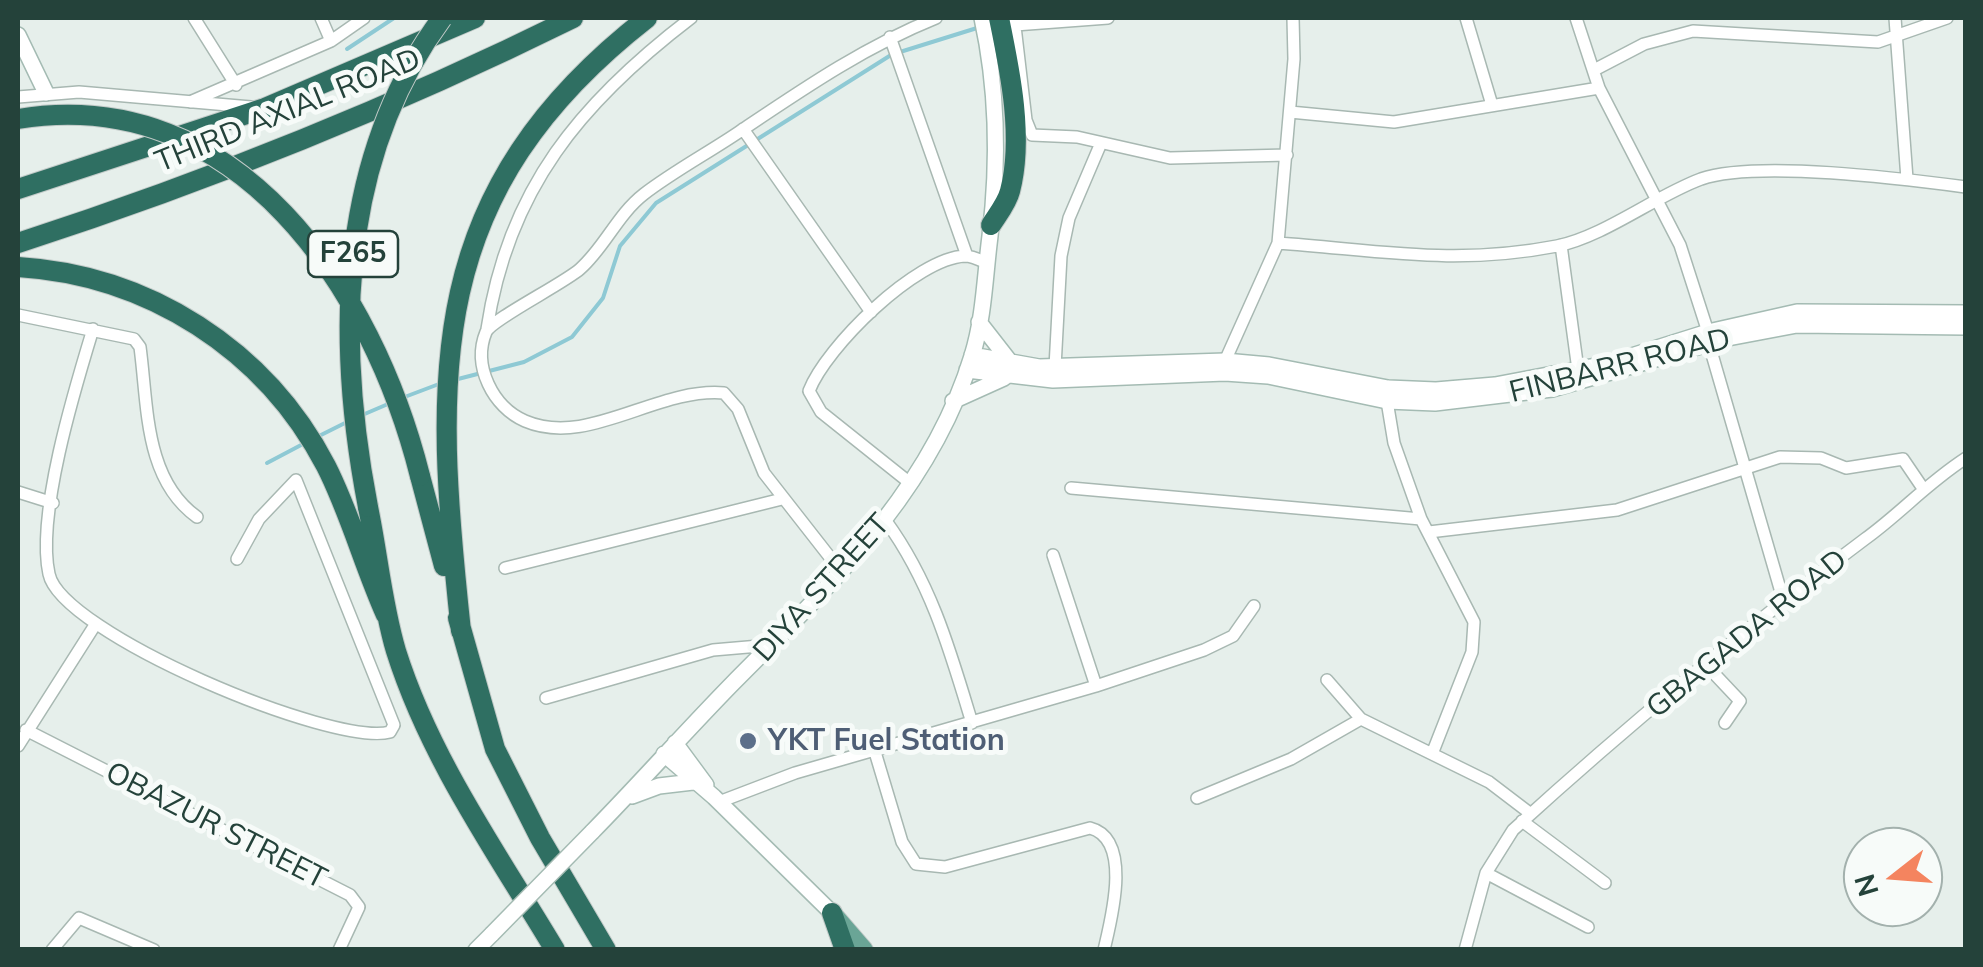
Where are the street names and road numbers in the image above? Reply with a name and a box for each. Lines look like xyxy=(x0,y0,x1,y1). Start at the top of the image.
street label: THIRD AXIAL ROAD xyxy=(150,41,426,181)
road number: F265 xyxy=(308,231,398,277)
street label: FINBARR ROAD xyxy=(1506,321,1734,411)
street label: DIYA STREET xyxy=(746,507,898,669)
street label: GBAGADA ROAD xyxy=(1639,542,1855,726)
street label: OBAZUR STREET xyxy=(99,755,333,897)

